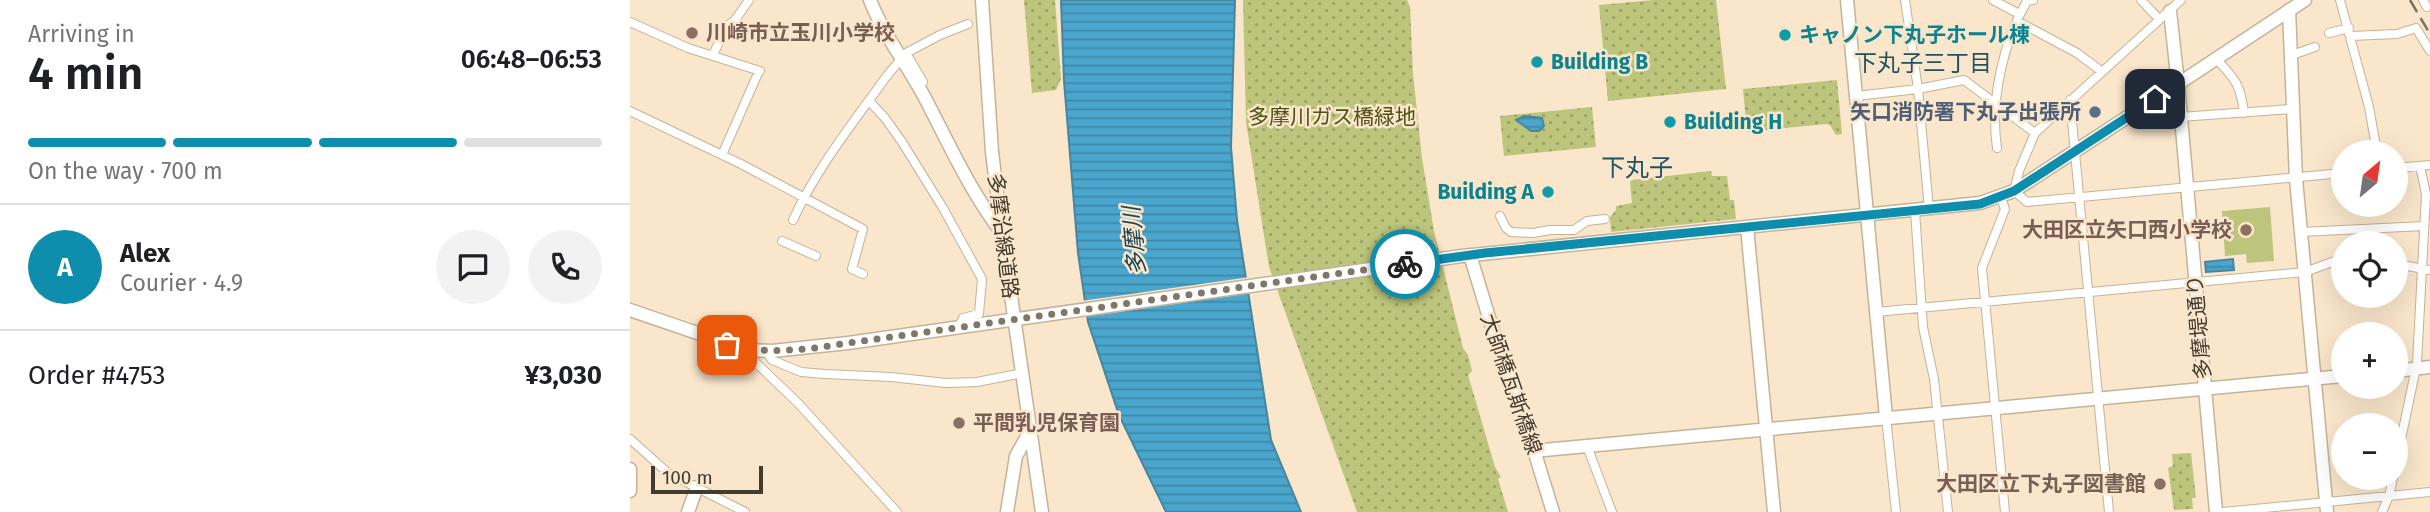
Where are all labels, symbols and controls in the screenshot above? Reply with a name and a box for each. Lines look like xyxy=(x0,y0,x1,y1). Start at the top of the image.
text: Arriving in xyxy=(28,20,135,48)
place label: 川崎市立玉川小学校 xyxy=(706,20,895,46)
place label: キャノン下丸子ホール棟 xyxy=(1799,22,2030,48)
marker: 川崎市立玉川小学校 xyxy=(684,25,700,41)
marker: キャノン下丸子ホール棟 xyxy=(1777,27,1793,43)
text: 06:48–06:53 xyxy=(461,44,602,75)
text: 4 min xyxy=(28,46,143,101)
place label: Building B xyxy=(1551,49,1648,75)
district label: 下丸子三丁目 xyxy=(1854,49,1992,77)
marker: Building B xyxy=(1529,54,1545,70)
pin xyxy=(2125,69,2185,129)
icon: home xyxy=(2136,80,2174,118)
place label: 矢口消防署下丸子出張所 xyxy=(1850,99,2081,125)
park label: 多摩川ガス橋緑地 xyxy=(1248,104,1416,130)
marker: 矢口消防署下丸子出張所 xyxy=(2087,104,2103,120)
place label: Building H xyxy=(1684,109,1782,135)
marker: Building H xyxy=(1662,114,1678,130)
north arrow xyxy=(2331,140,2408,217)
map controls xyxy=(2331,140,2408,490)
district label: 下丸子 xyxy=(1601,154,1673,182)
text: On the way · 700 m xyxy=(28,157,223,185)
street label: 多摩沿線道路 xyxy=(982,172,1024,300)
place label: Building A xyxy=(1437,179,1535,205)
marker: Building A xyxy=(1540,184,1556,200)
water label: 多摩川 xyxy=(1117,202,1151,277)
place label: 大田区立矢口西小学校 xyxy=(2022,217,2232,243)
marker: 大田区立矢口西小学校 xyxy=(2238,222,2254,238)
courier xyxy=(1370,229,1440,299)
button: chat xyxy=(436,230,510,304)
button: phone xyxy=(528,230,602,304)
button: locate xyxy=(2331,231,2408,308)
text: Alex xyxy=(120,238,170,269)
icon: bike xyxy=(1386,245,1424,283)
text: A xyxy=(57,252,73,283)
text: Courier · 4.9 xyxy=(120,269,243,297)
street label: 多摩堤通り xyxy=(2181,274,2217,380)
street label: 大師橋瓦斯橋線 xyxy=(1475,310,1547,458)
pin xyxy=(697,315,757,375)
button: + xyxy=(2331,322,2408,399)
icon: bag xyxy=(708,326,746,364)
text: Order #4753 xyxy=(28,360,166,391)
text: ¥3,030 xyxy=(525,360,602,391)
place label: 平間乳児保育園 xyxy=(973,410,1120,436)
button: − xyxy=(2331,413,2408,490)
marker: 平間乳児保育園 xyxy=(951,415,967,431)
scale bar xyxy=(651,463,763,495)
text: 100 m xyxy=(662,466,713,489)
place label: 大田区立下丸子図書館 xyxy=(1936,471,2146,497)
marker: 大田区立下丸子図書館 xyxy=(2152,476,2168,492)

